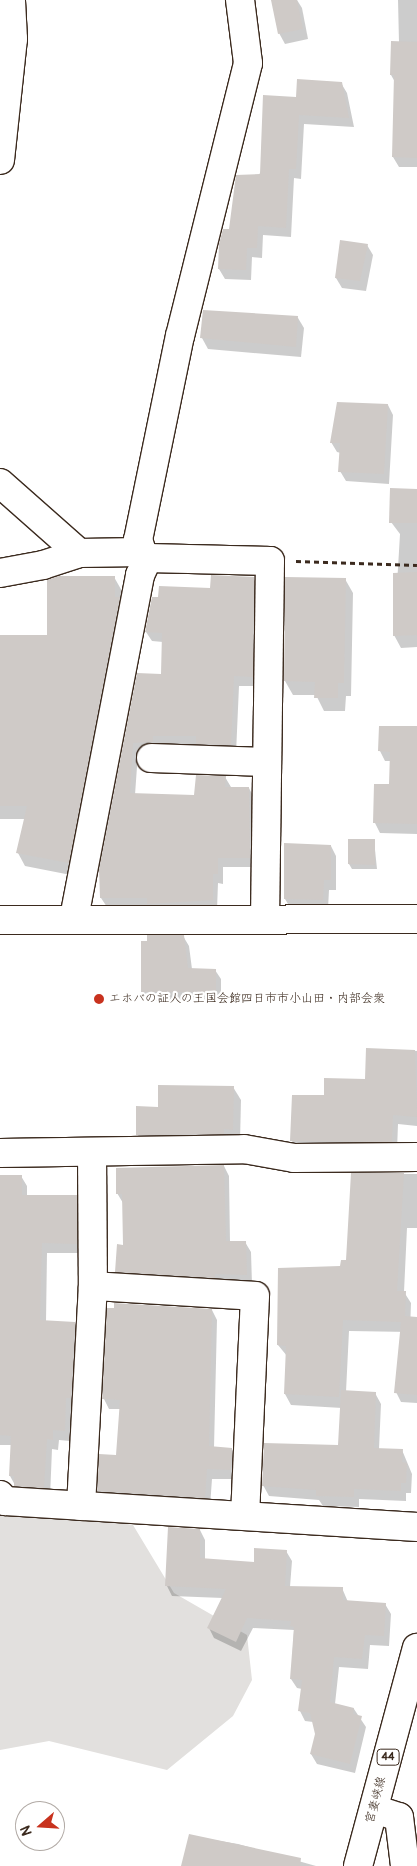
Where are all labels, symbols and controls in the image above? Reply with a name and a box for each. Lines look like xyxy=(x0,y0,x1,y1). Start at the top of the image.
place label: エホバの証人の王国会館四日市市小山田・内部会衆 xyxy=(109,992,385,1006)
marker: エホバの証人の王国会館四日市市小山田・内部会衆 xyxy=(93,993,105,1005)
road number: 44 xyxy=(376,1748,400,1765)
street label: 宮妻峡線 xyxy=(363,1775,389,1825)
north arrow xyxy=(15,1801,65,1851)
text: N xyxy=(17,1823,36,1838)

